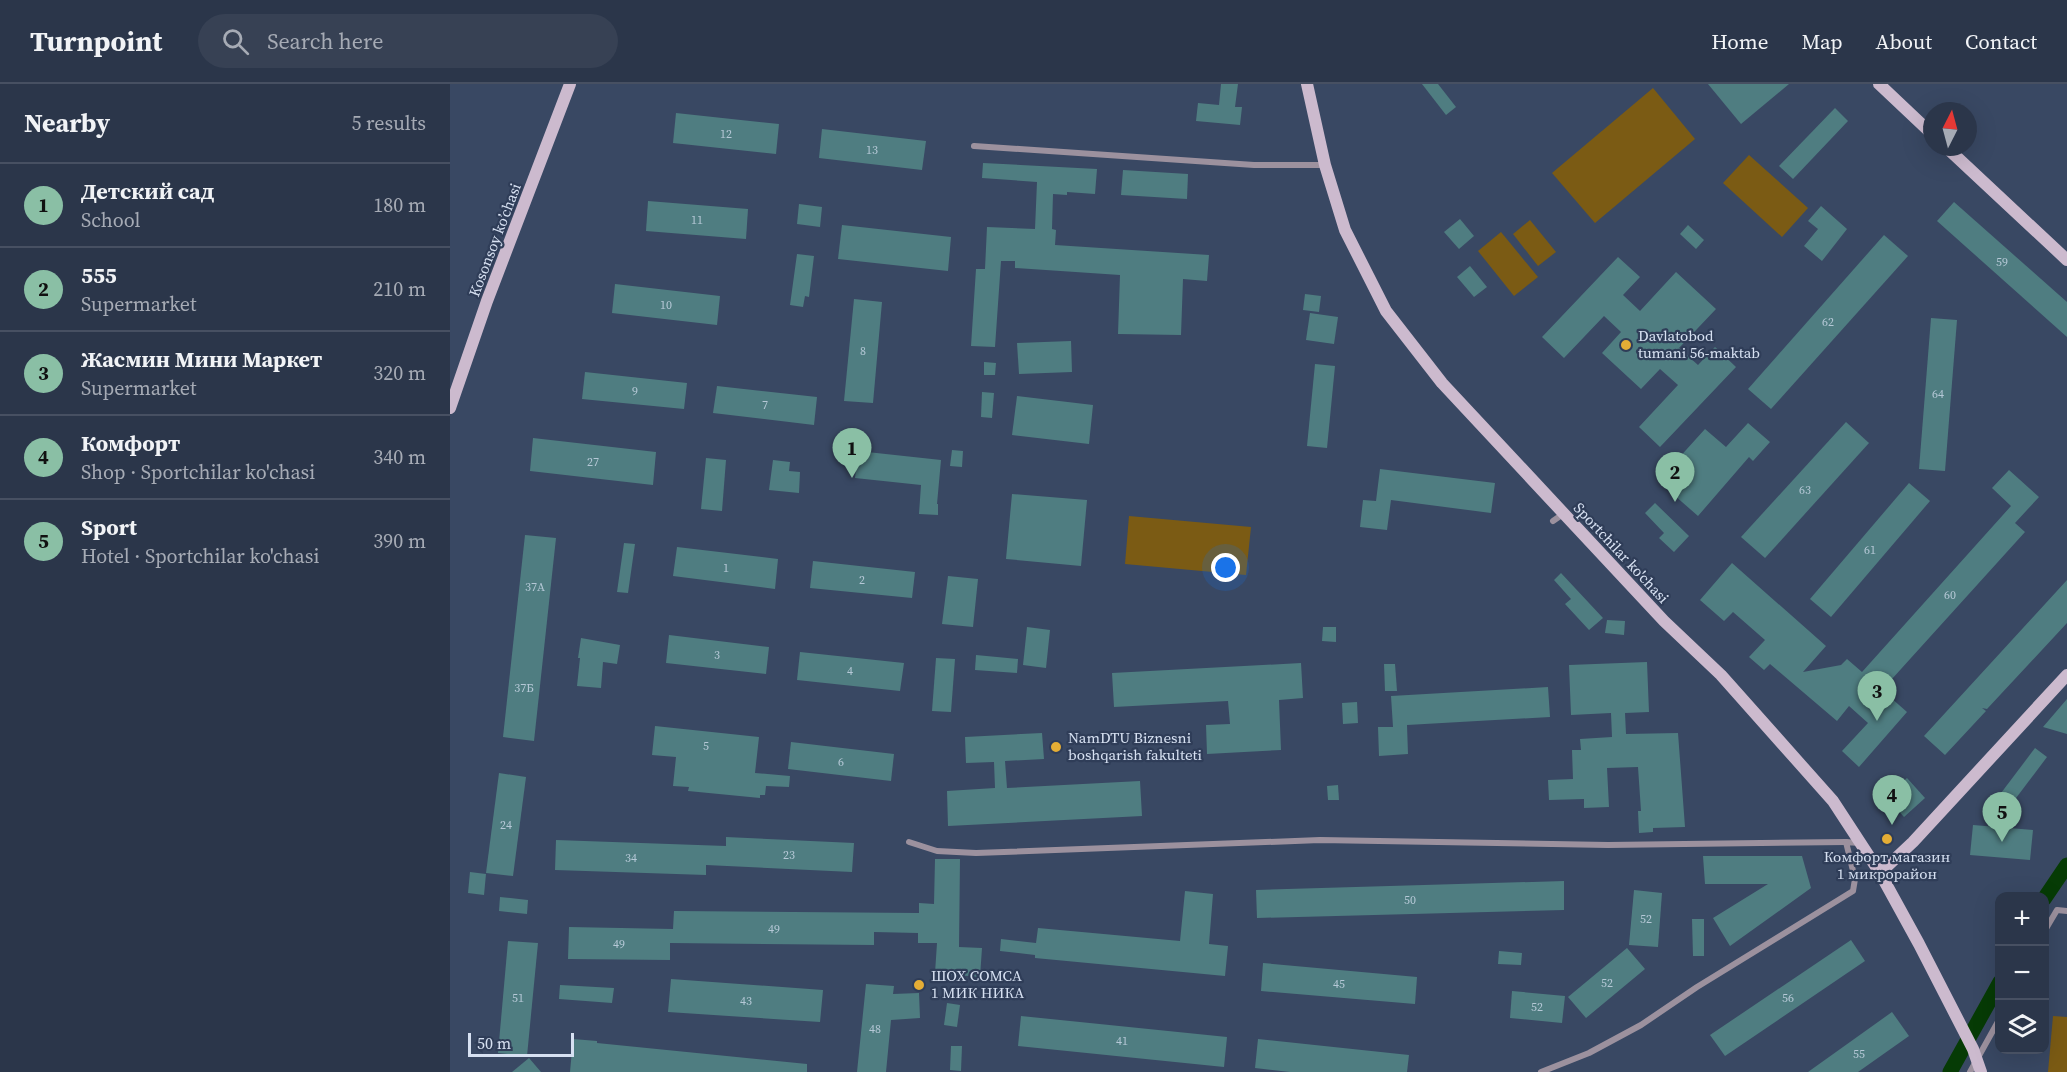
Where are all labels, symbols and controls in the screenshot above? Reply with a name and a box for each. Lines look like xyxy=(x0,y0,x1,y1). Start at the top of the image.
search box xyxy=(198,14,618,68)
text: Turnpoint xyxy=(30,22,162,60)
icon: search xyxy=(219,25,252,58)
text: Search here xyxy=(267,26,383,56)
text: Home xyxy=(1711,27,1769,56)
text: Map xyxy=(1802,27,1843,56)
text: About xyxy=(1876,27,1932,56)
text: Contact xyxy=(1965,27,2037,56)
north arrow xyxy=(1923,102,1977,156)
text: Nearby xyxy=(24,105,110,141)
text: 5 results xyxy=(351,109,426,137)
house number: 12 xyxy=(720,126,732,142)
house number: 13 xyxy=(866,142,878,158)
text: Детский сад xyxy=(81,176,214,206)
street label: Kosonsoy ko’chasi xyxy=(463,180,526,300)
text: 1 xyxy=(38,191,49,219)
text: 180 m xyxy=(373,191,426,219)
text: School xyxy=(81,206,141,234)
house number: 11 xyxy=(691,212,703,228)
house number: 59 xyxy=(1996,254,2008,270)
text: 555 xyxy=(81,260,117,290)
text: 2 xyxy=(38,275,49,303)
text: 210 m xyxy=(373,275,426,303)
text: Supermarket xyxy=(81,290,196,318)
house number: 10 xyxy=(660,297,672,313)
house number: 62 xyxy=(1822,314,1834,330)
place label: Davlatobod tumani 56-maktab xyxy=(1638,325,1760,363)
marker: Davlatobod tumani 56-maktab xyxy=(1619,338,1633,352)
house number: 8 xyxy=(860,343,866,359)
text: Жасмин Мини Маркет xyxy=(81,344,322,374)
text: 3 xyxy=(38,359,49,387)
text: 320 m xyxy=(373,359,426,387)
text: Supermarket xyxy=(81,374,196,402)
house number: 9 xyxy=(632,383,638,399)
house number: 64 xyxy=(1932,386,1944,402)
house number: 7 xyxy=(762,397,768,413)
text: Комфорт xyxy=(81,428,180,458)
pin: 1 xyxy=(832,428,872,478)
text: 4 xyxy=(38,443,49,471)
text: 340 m xyxy=(373,443,426,471)
pin: 2 xyxy=(1656,452,1694,502)
house number: 27 xyxy=(587,454,599,470)
text: Shop · Sportchilar ko'chasi xyxy=(81,458,315,486)
house number: 63 xyxy=(1799,482,1811,498)
street label: Sportchilar ko'chasi xyxy=(1569,498,1674,608)
text: Sport xyxy=(81,512,137,542)
text: 5 xyxy=(38,527,49,555)
text: 390 m xyxy=(373,527,426,555)
text: Hotel · Sportchilar ko'chasi xyxy=(81,542,319,570)
house number: 61 xyxy=(1864,542,1876,558)
your location xyxy=(1211,553,1240,582)
house number: 1 xyxy=(723,560,729,576)
house number: 2 xyxy=(859,572,865,588)
house number: 37A xyxy=(525,579,545,595)
house number: 60 xyxy=(1944,587,1956,603)
house number: 3 xyxy=(714,647,720,663)
house number: 4 xyxy=(847,663,853,679)
pin: 3 xyxy=(1858,672,1896,721)
house number: 37Б xyxy=(514,680,534,696)
place label: NamDTU Biznesni boshqarish fakulteti xyxy=(1068,727,1202,765)
house number: 5 xyxy=(703,738,709,754)
marker: NamDTU Biznesni boshqarish fakulteti xyxy=(1049,740,1063,754)
house number: 6 xyxy=(838,754,844,770)
pin: 4 xyxy=(1872,776,1912,825)
pin: 5 xyxy=(1982,792,2022,842)
house number: 24 xyxy=(500,817,512,833)
marker: Комфорт магазин 1 микрорайон xyxy=(1880,832,1894,846)
place label: Комфорт магазин 1 микрорайон xyxy=(1824,846,1950,884)
house number: 23 xyxy=(783,847,795,863)
house number: 34 xyxy=(625,850,637,866)
house number: 50 xyxy=(1404,892,1416,908)
map controls xyxy=(1995,892,2049,1054)
button: + xyxy=(1995,892,2049,946)
house number: 52 xyxy=(1640,911,1652,927)
house number: 49 xyxy=(768,921,780,937)
house number: 49 xyxy=(613,936,625,952)
button: − xyxy=(1995,946,2049,1000)
place label: ШОХ СОМСА 1 МИК НИКА xyxy=(931,965,1024,1003)
house number: 52 xyxy=(1601,975,1613,991)
house number: 45 xyxy=(1333,976,1345,992)
marker: ШОХ СОМСА 1 МИК НИКА xyxy=(912,978,926,992)
house number: 51 xyxy=(512,990,524,1006)
house number: 56 xyxy=(1782,990,1794,1006)
house number: 43 xyxy=(740,993,752,1009)
house number: 52 xyxy=(1531,999,1543,1015)
button: layers xyxy=(1995,1000,2049,1054)
house number: 48 xyxy=(869,1021,881,1037)
scale bar xyxy=(468,1030,574,1058)
text: 50 m xyxy=(477,1032,511,1054)
house number: 41 xyxy=(1116,1033,1128,1049)
house number: 55 xyxy=(1853,1046,1865,1062)

